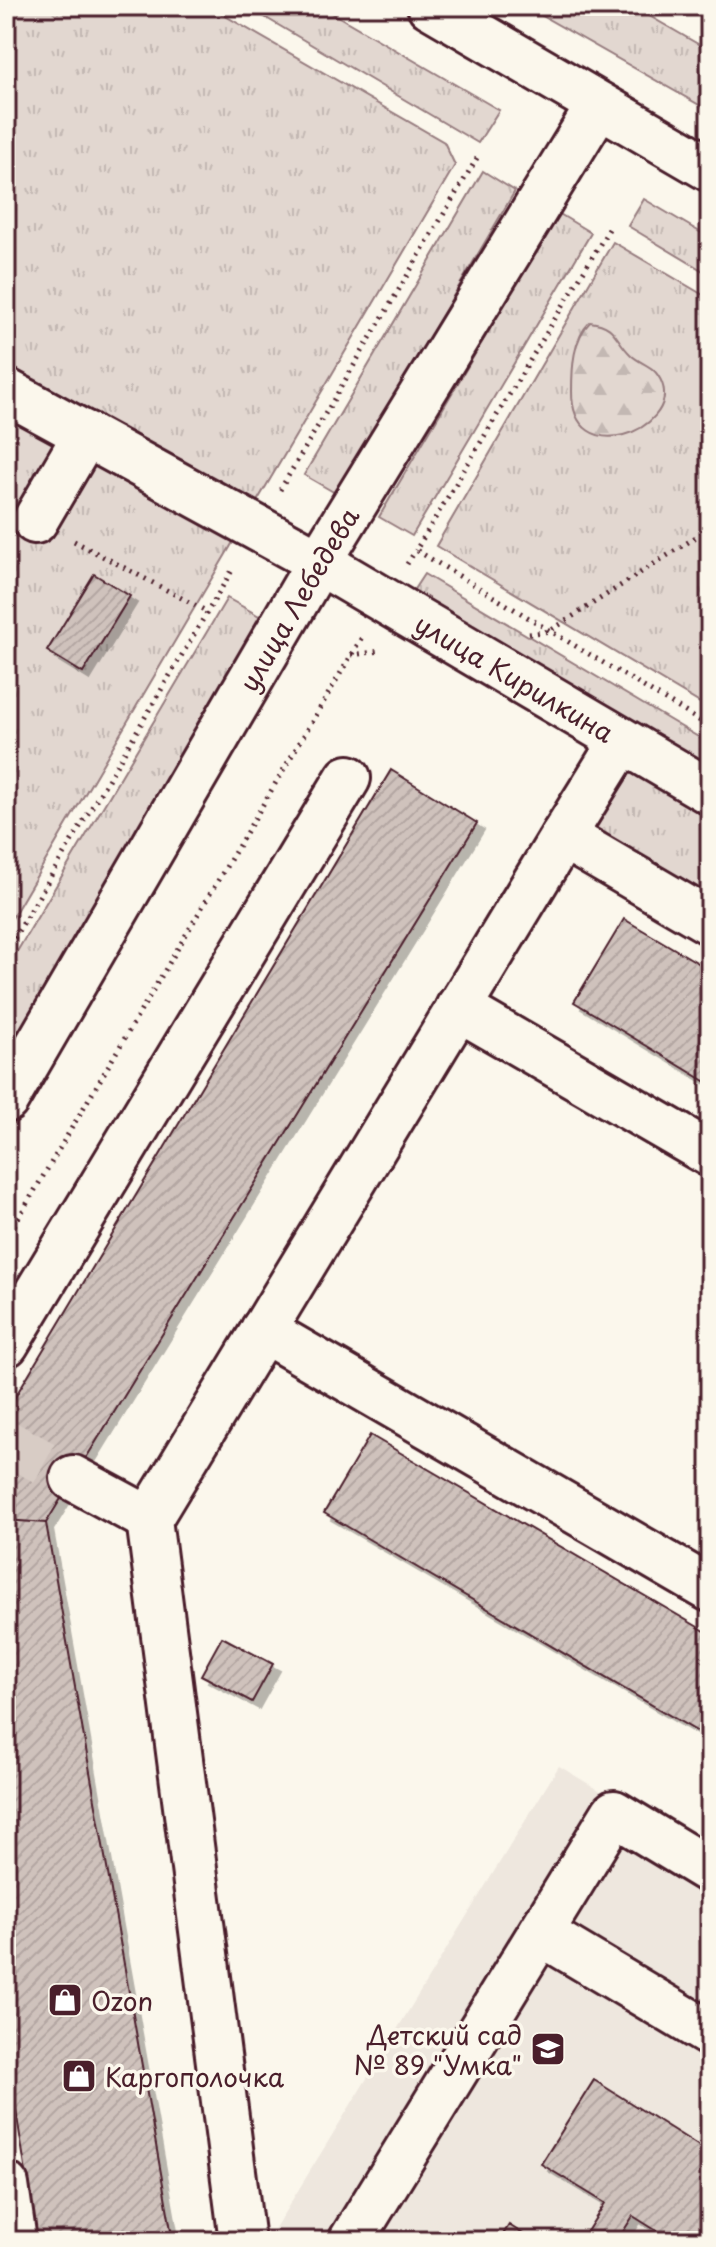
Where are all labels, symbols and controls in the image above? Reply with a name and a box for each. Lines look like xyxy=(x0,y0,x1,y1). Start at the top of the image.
street label: улица Лебедева xyxy=(229,499,368,698)
street label: улица Кирилкина xyxy=(408,603,622,751)
shop icon: Ozon xyxy=(46,1981,84,2019)
place label: Ozon xyxy=(91,1981,153,2020)
place label: Детский сад № 89 "Умка" xyxy=(354,2015,522,2084)
school or university icon: Детский сад № 89 "Умка" xyxy=(529,2030,567,2068)
shop icon: Каргополочка xyxy=(60,2057,98,2095)
place label: Каргополочка xyxy=(105,2057,285,2096)

